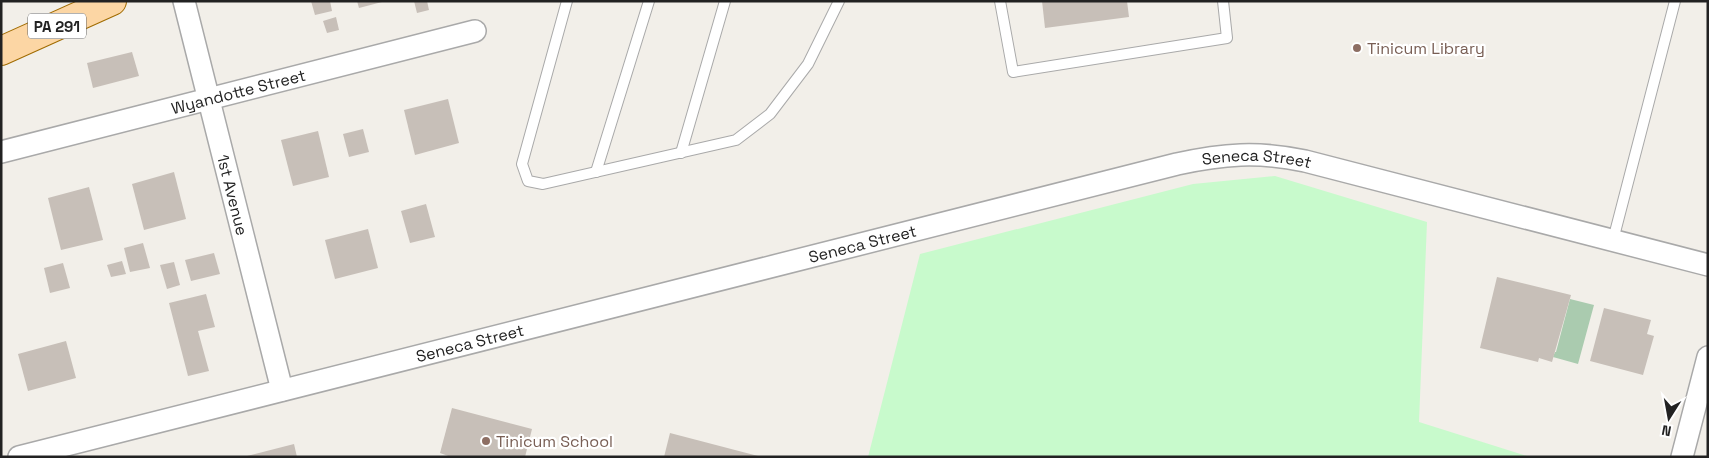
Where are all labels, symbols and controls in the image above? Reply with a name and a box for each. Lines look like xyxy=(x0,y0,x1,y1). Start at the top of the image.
road number: PA 291 xyxy=(28,14,86,38)
place label: Tinicum Library xyxy=(1367,38,1485,59)
marker: Tinicum Library xyxy=(1351,42,1363,54)
street label: Wyandotte Street xyxy=(169,64,308,119)
street label: Seneca Street xyxy=(1200,144,1314,173)
street label: 1st Avenue xyxy=(213,152,253,238)
street label: Seneca Street xyxy=(806,220,919,267)
street label: Seneca Street xyxy=(414,319,526,367)
north arrow xyxy=(1644,393,1694,443)
text: N xyxy=(1660,421,1673,440)
place label: Tinicum School xyxy=(496,431,613,452)
marker: Tinicum School xyxy=(480,435,492,447)

